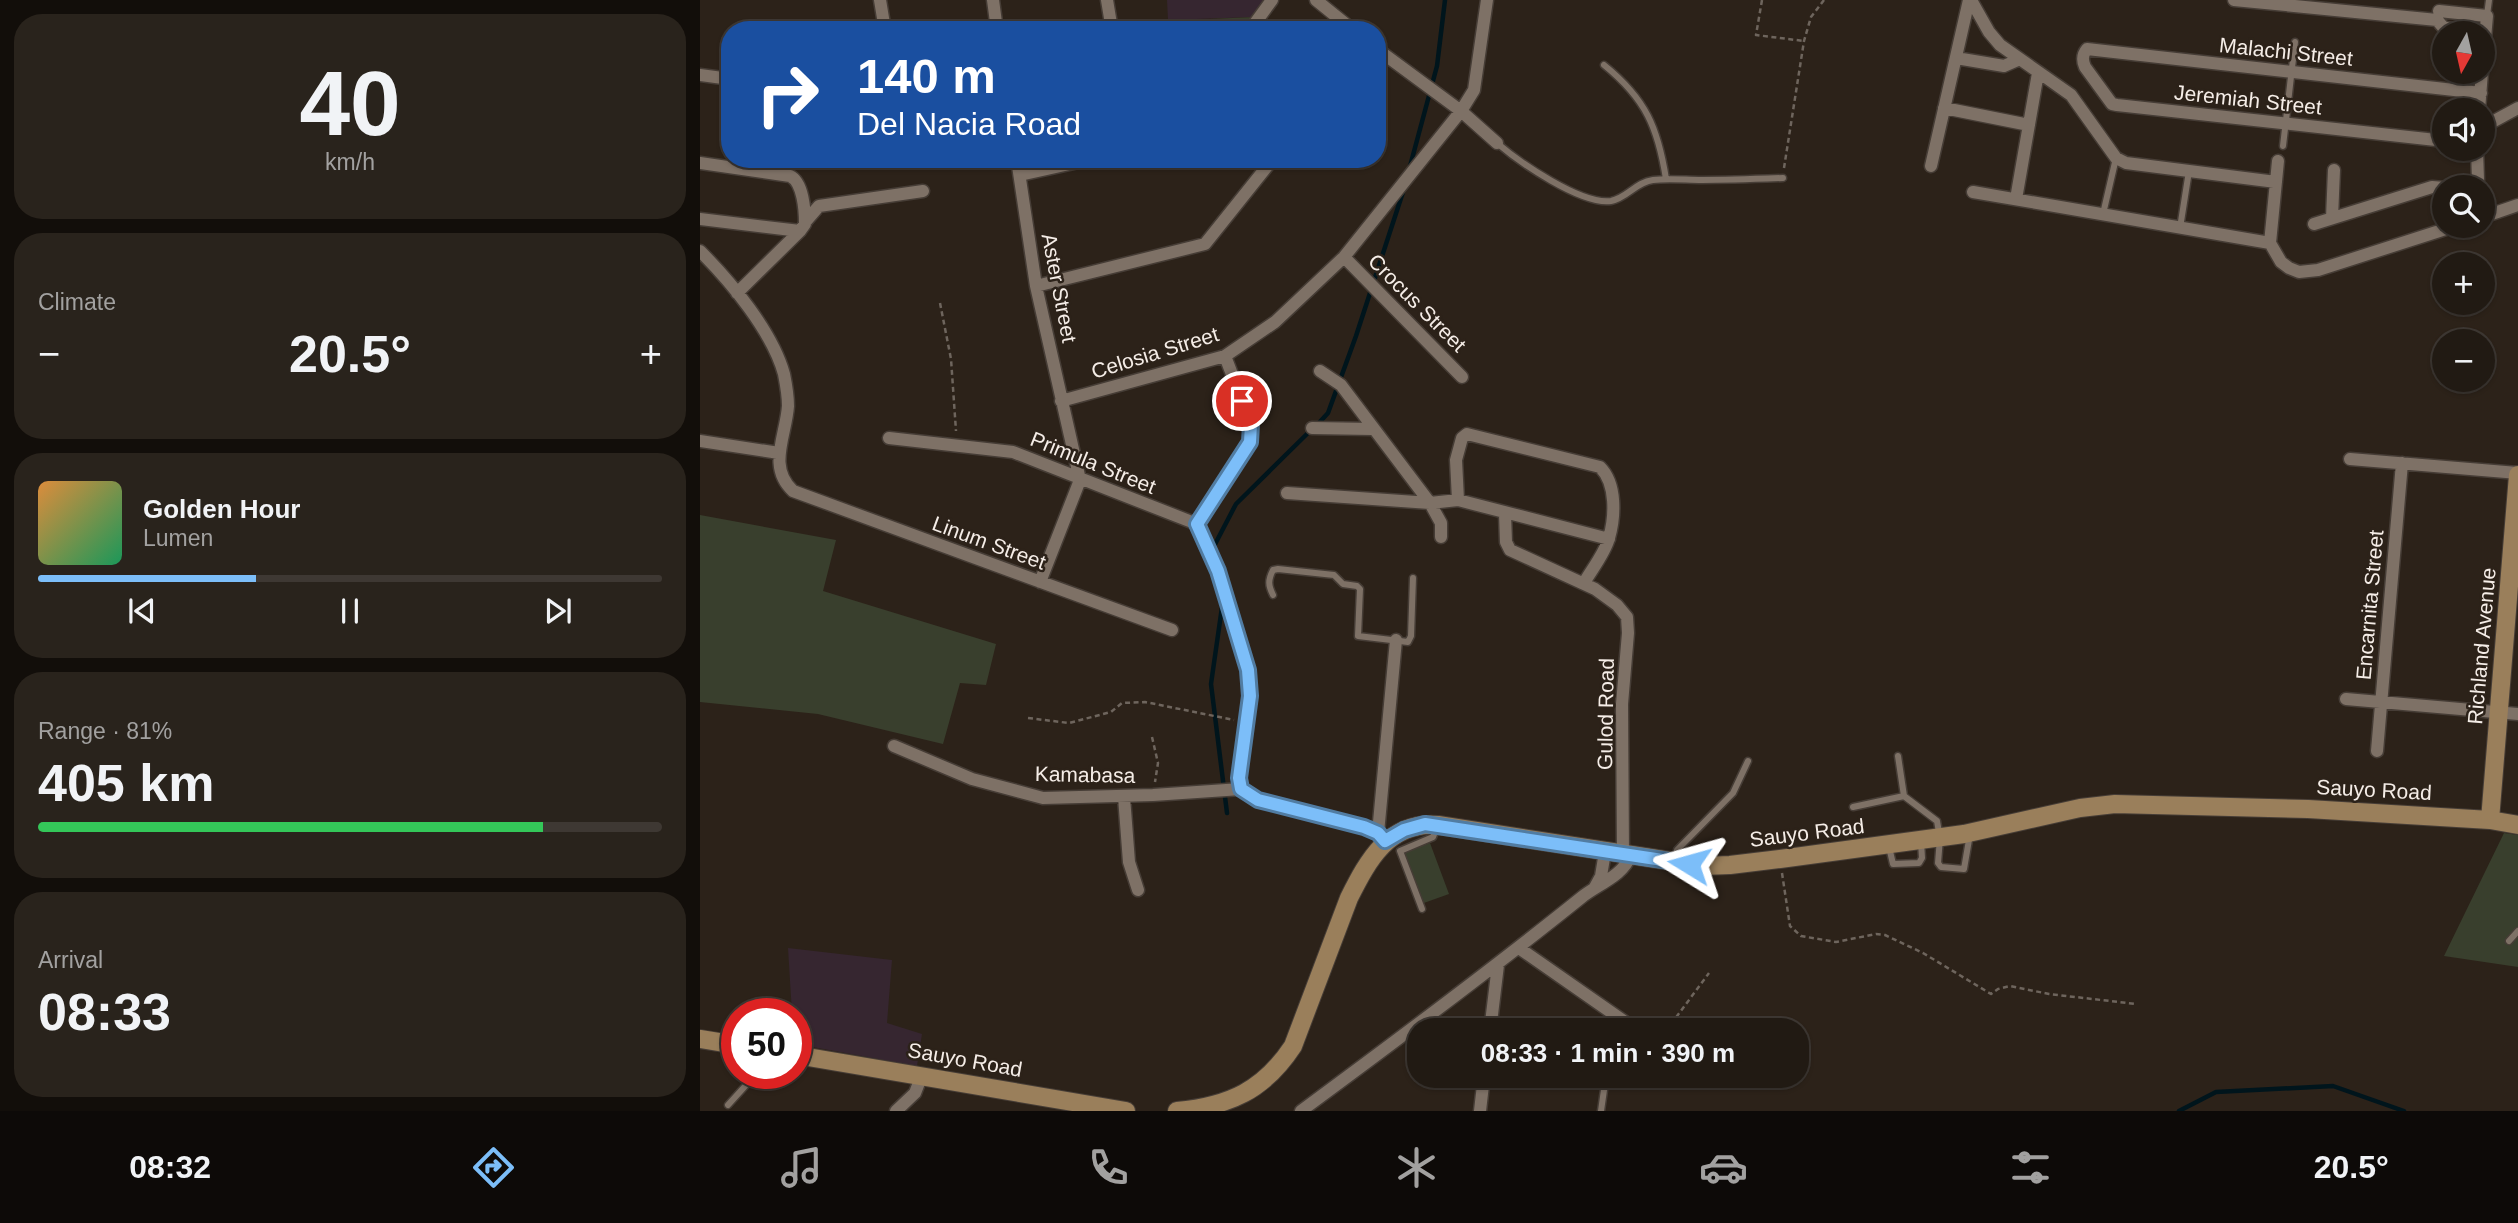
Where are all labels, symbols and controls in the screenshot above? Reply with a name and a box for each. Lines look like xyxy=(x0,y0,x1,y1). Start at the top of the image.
north arrow xyxy=(2432,21,2496,84)
map controls xyxy=(2432,21,2495,392)
street label: Malachi Street xyxy=(2218,33,2354,70)
icon: right xyxy=(742,49,833,140)
text: 140 m xyxy=(857,49,996,103)
text: 40 xyxy=(299,53,401,154)
street label: Jeremiah Street xyxy=(2173,80,2323,119)
button: sound xyxy=(2432,98,2495,161)
text: Del Nacia Road xyxy=(857,106,1081,142)
text: km/h xyxy=(325,149,375,175)
button: search xyxy=(2432,175,2495,238)
street label: Aster Street xyxy=(1038,231,1081,345)
street label: Crocus Street xyxy=(1364,249,1471,356)
button: + xyxy=(2432,252,2495,315)
text: Climate xyxy=(38,289,116,315)
street label: Celosia Street xyxy=(1088,322,1221,383)
text: 20.5° xyxy=(289,325,411,383)
button: − xyxy=(2432,329,2495,392)
text: − xyxy=(38,333,60,375)
text: + xyxy=(640,333,662,375)
pin xyxy=(1212,371,1272,431)
icon: arrive xyxy=(1223,382,1261,420)
street label: Primula Street xyxy=(1027,427,1159,498)
text: Golden Hour xyxy=(143,494,300,524)
street label: Linum Street xyxy=(929,511,1049,574)
text: Lumen xyxy=(143,525,213,551)
street label: Encarnita Street xyxy=(2351,529,2388,681)
street label: Richland Avenue xyxy=(2463,567,2500,725)
icon: previous xyxy=(123,592,161,630)
icon: pause xyxy=(331,592,369,630)
icon: next xyxy=(539,592,577,630)
street label: Gulod Road xyxy=(1593,658,1618,770)
text: Range · 81% xyxy=(38,718,172,744)
text: 405 km xyxy=(38,754,214,812)
street label: Kamabasa xyxy=(1035,762,1136,787)
street label: Sauyo Road xyxy=(2316,775,2432,804)
street label: Sauyo Road xyxy=(1748,814,1866,851)
position arrow xyxy=(1652,827,1726,901)
text: Arrival xyxy=(38,947,103,973)
text: 08:33 xyxy=(38,983,171,1041)
speed limit sign: 50 xyxy=(721,998,812,1089)
street label: Sauyo Road xyxy=(906,1038,1024,1081)
text: 08:33 · 1 min · 390 m xyxy=(1481,1038,1735,1068)
icon: directions xyxy=(469,1143,518,1192)
icon: music xyxy=(777,1143,826,1192)
icon: phone xyxy=(1084,1143,1133,1192)
icon: climate xyxy=(1392,1143,1441,1192)
icon: car xyxy=(1699,1143,1748,1192)
icon: filters xyxy=(2006,1143,2055,1192)
text: 08:32 xyxy=(129,1149,211,1185)
text: 20.5° xyxy=(2314,1149,2389,1185)

